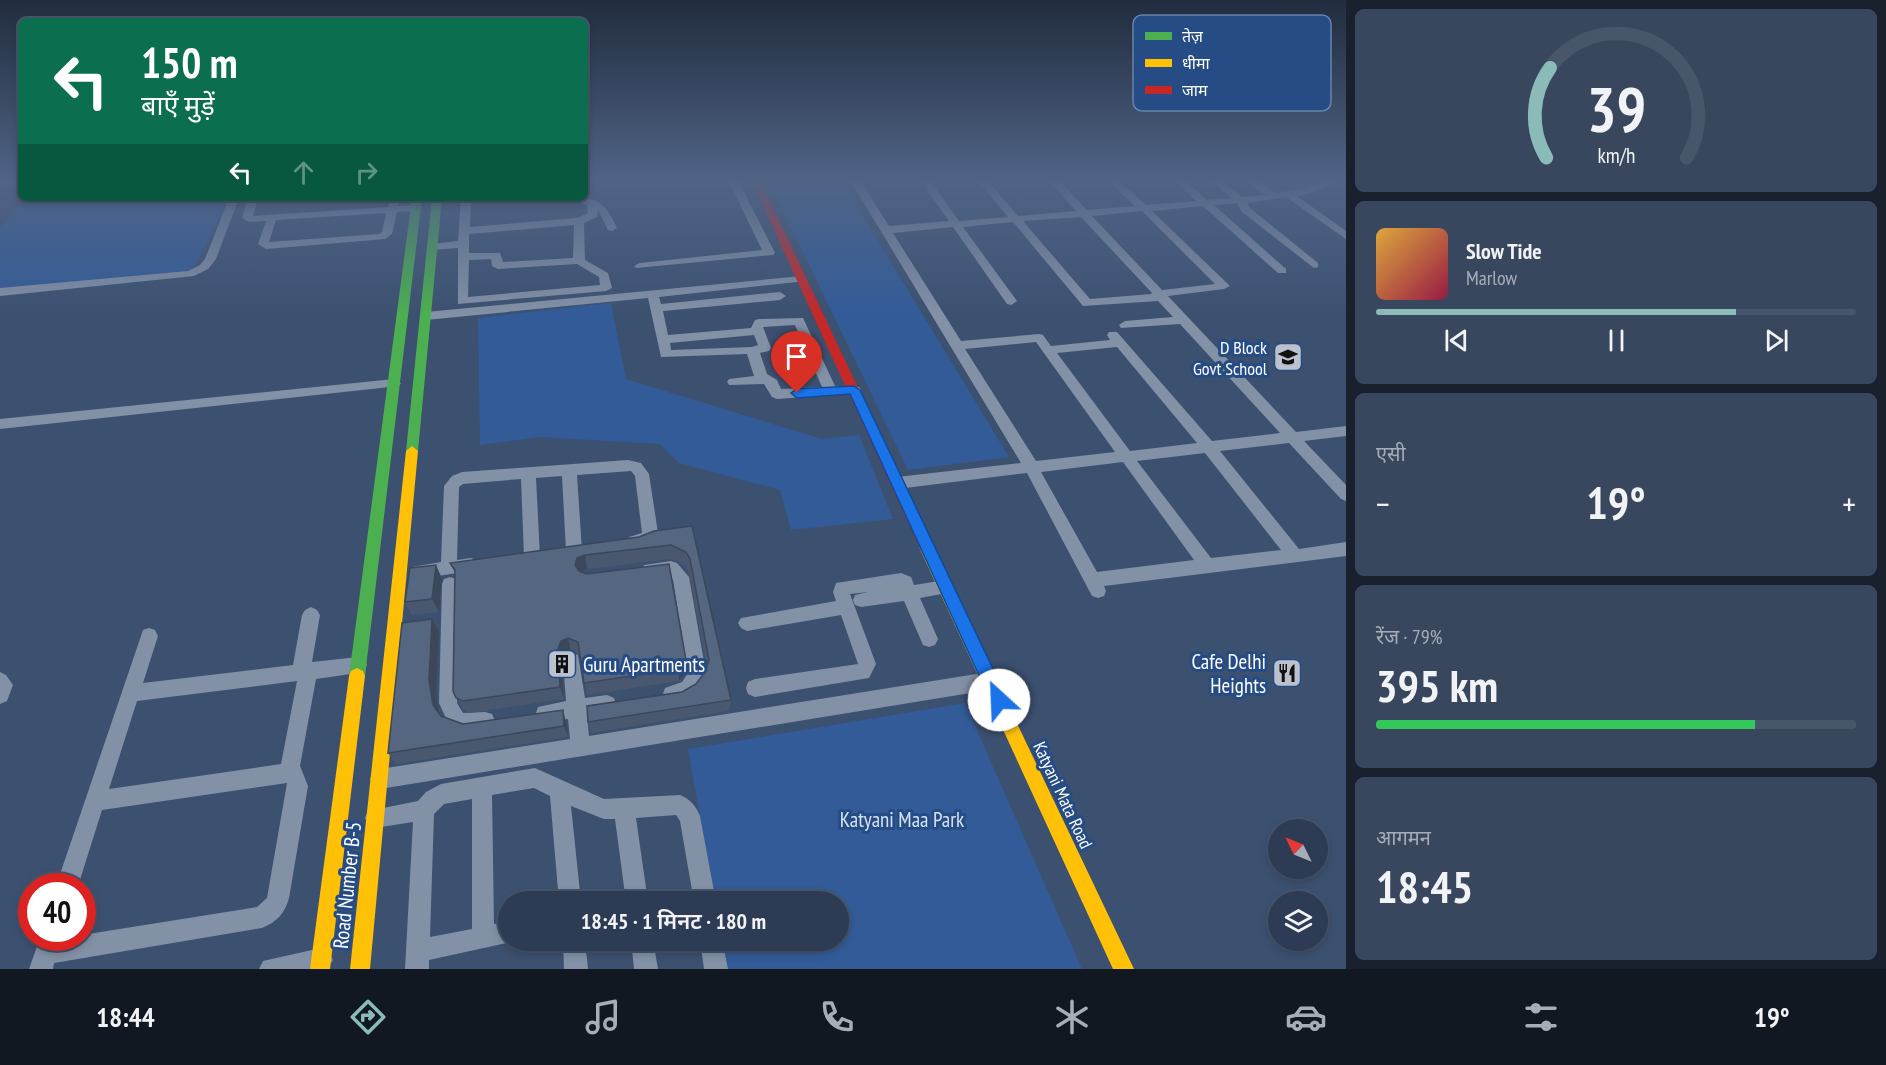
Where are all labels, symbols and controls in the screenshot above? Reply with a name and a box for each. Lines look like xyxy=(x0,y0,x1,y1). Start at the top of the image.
legend xyxy=(1133,15,1331,111)
text: तेज़ xyxy=(1182,26,1204,46)
text: 150 m xyxy=(141,35,238,90)
icon: left xyxy=(42,42,120,120)
text: धीमा xyxy=(1182,53,1211,73)
text: 39 xyxy=(1586,68,1646,149)
text: जाम xyxy=(1182,80,1208,100)
text: बाएँ मुड़ें xyxy=(141,88,215,122)
text: km/h xyxy=(1597,141,1635,169)
icon: left xyxy=(224,156,257,189)
icon: ahead xyxy=(287,156,320,189)
icon: right xyxy=(350,156,383,189)
text: Slow Tide xyxy=(1466,237,1542,265)
text: Marlow xyxy=(1466,265,1517,291)
icon: previous xyxy=(1440,324,1473,357)
icon: pause xyxy=(1600,324,1633,357)
icon: next xyxy=(1760,324,1793,357)
pin xyxy=(771,331,822,393)
place label: D Block Govt School xyxy=(1193,336,1268,380)
icon: arrive xyxy=(780,340,813,373)
school or university icon: D Block Govt School xyxy=(1272,341,1304,373)
text: एसी xyxy=(1376,441,1406,467)
text: 19° xyxy=(1586,473,1646,531)
text: − xyxy=(1376,482,1390,525)
text: + xyxy=(1842,482,1856,525)
text: रेंज · 79% xyxy=(1376,624,1443,650)
building icon: Guru Apartments xyxy=(546,648,578,680)
place label: Cafe Delhi Heights xyxy=(1192,648,1266,699)
place label: Guru Apartments xyxy=(583,651,705,678)
text: 395 km xyxy=(1376,656,1498,714)
restaurant icon: Cafe Delhi Heights xyxy=(1271,657,1303,689)
position arrow xyxy=(967,668,1031,732)
street label: Katyani Mata Road xyxy=(1028,738,1098,852)
park label: Katyani Maa Park xyxy=(840,806,964,833)
north arrow xyxy=(1268,819,1328,879)
map controls xyxy=(1268,819,1328,951)
street label: Road Number B-5 xyxy=(327,820,367,950)
text: आगमन xyxy=(1376,825,1431,851)
text: 18:45 xyxy=(1376,857,1473,915)
speed limit sign: 40 xyxy=(18,873,96,951)
button: layers xyxy=(1268,891,1328,951)
text: 18:45 · 1 मिनट · 180 m xyxy=(581,907,766,935)
icon: directions xyxy=(347,996,389,1038)
icon: music xyxy=(582,996,624,1038)
icon: phone xyxy=(816,996,858,1038)
icon: climate xyxy=(1051,996,1093,1038)
icon: car xyxy=(1285,996,1327,1038)
icon: filters xyxy=(1520,996,1562,1038)
text: 18:44 xyxy=(96,1000,155,1034)
text: 19° xyxy=(1754,1000,1790,1034)

